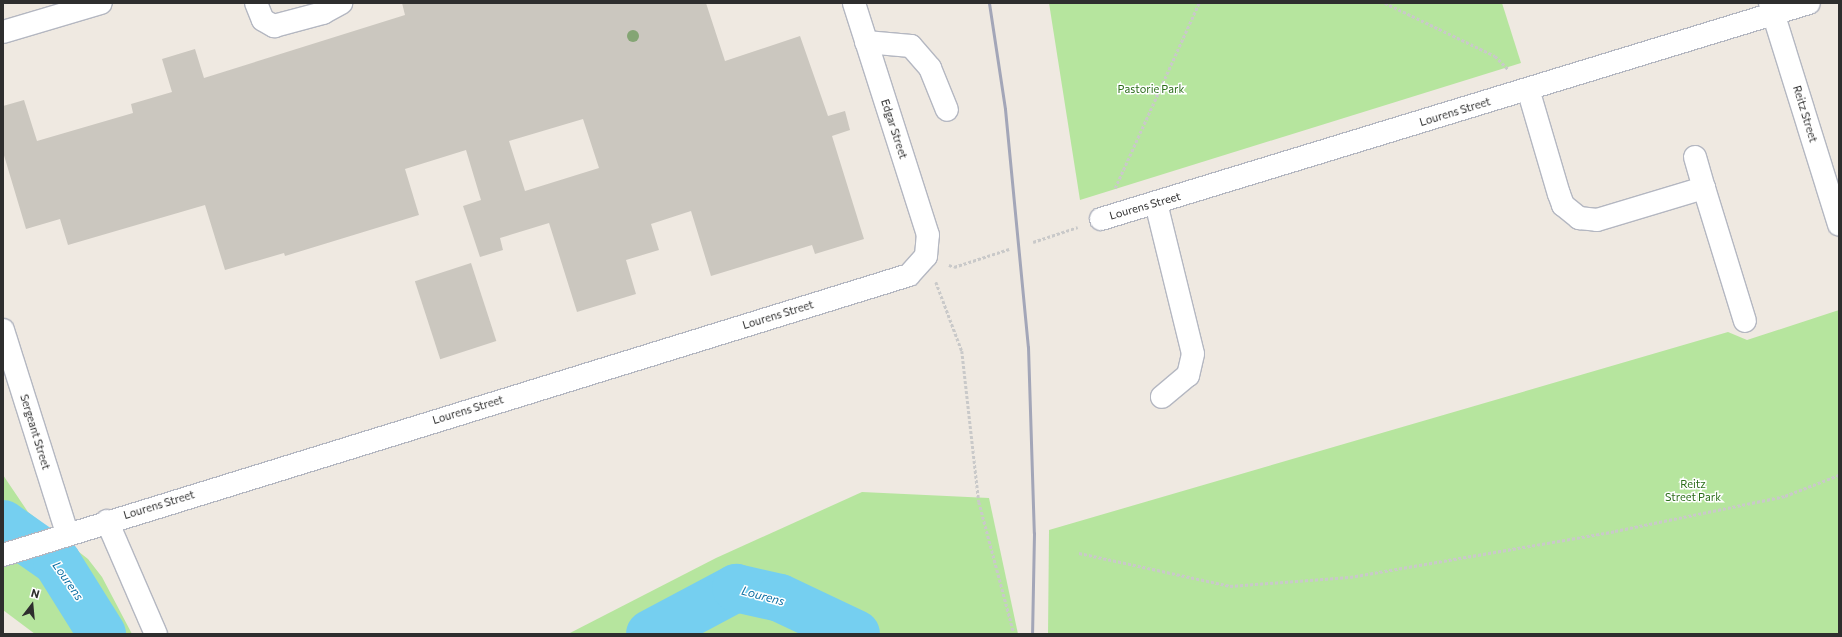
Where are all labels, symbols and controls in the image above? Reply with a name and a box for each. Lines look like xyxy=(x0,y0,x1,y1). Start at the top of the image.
park label: Pastorie Park xyxy=(1118,82,1184,96)
street label: Reitz Street xyxy=(1790,84,1820,144)
street label: Lourens Street xyxy=(1418,95,1492,129)
street label: Edgar Street xyxy=(878,97,910,161)
street label: Lourens Street xyxy=(1108,190,1182,222)
street label: Lourens Street xyxy=(741,298,815,332)
street label: Sergeant Street xyxy=(17,393,53,471)
street label: Lourens Street xyxy=(431,393,505,427)
park label: Reitz Street Park xyxy=(1665,478,1721,504)
street label: Lourens Street xyxy=(122,488,196,522)
water label: Lourens xyxy=(49,559,87,603)
water label: Lourens xyxy=(740,583,786,609)
north arrow xyxy=(12,585,52,625)
text: N xyxy=(30,586,41,600)

